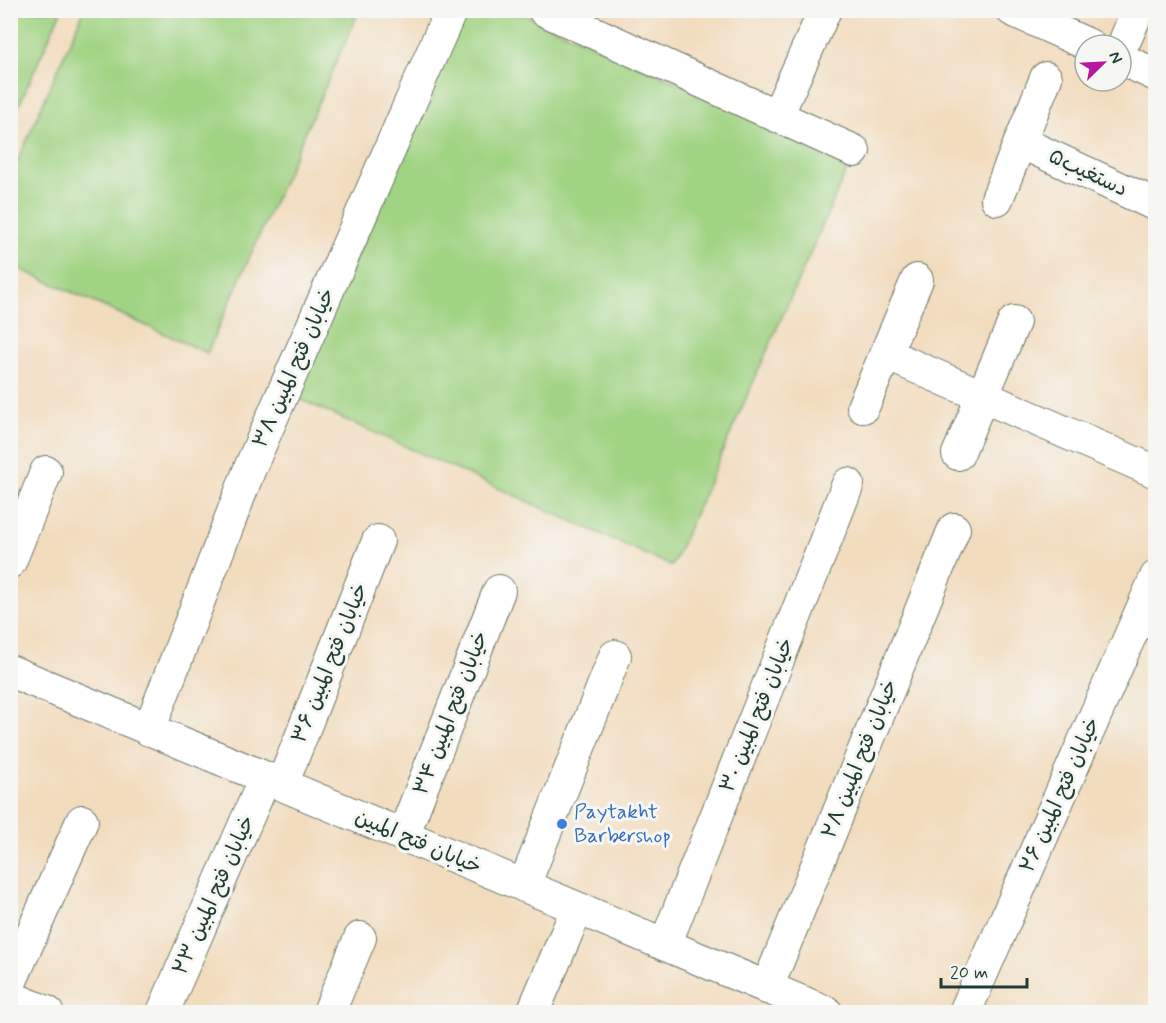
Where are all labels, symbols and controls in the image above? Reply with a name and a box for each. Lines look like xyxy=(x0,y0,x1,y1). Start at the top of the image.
north arrow xyxy=(1073,33,1133,93)
text: N xyxy=(1104,48,1127,67)
street label: دستغیب۵ xyxy=(1044,142,1132,204)
street label: خیابان فتح المبین ۳۸ xyxy=(246,284,342,452)
street label: خیابان فتح المبین ۳۶ xyxy=(285,579,375,747)
street label: خیابان فتح المبین ۳۴ xyxy=(407,627,495,799)
street label: خیابان فتح المبین ۳۰ xyxy=(713,634,801,796)
street label: خیابان فتح المبین ۲۸ xyxy=(815,675,905,843)
street label: خیابان فتح المبین ۲۶ xyxy=(1013,713,1107,877)
place label: Paytakht Barbershop xyxy=(574,798,671,850)
street label: خیابان فتح المبین xyxy=(351,803,485,881)
street label: خیابان فتح المبین ۲۳ xyxy=(166,811,262,979)
marker: Paytakht Barbershop xyxy=(555,817,569,831)
scale bar xyxy=(941,951,1026,989)
text: 20 m xyxy=(950,961,988,985)

